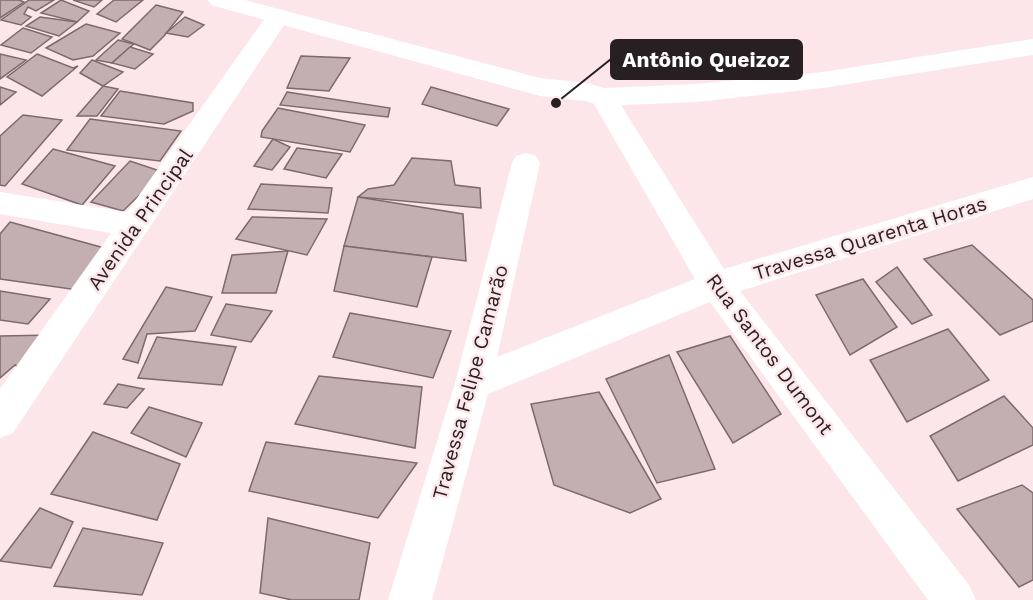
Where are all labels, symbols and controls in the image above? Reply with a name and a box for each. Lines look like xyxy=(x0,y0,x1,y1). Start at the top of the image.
callout: Antônio Queizoz xyxy=(611,40,802,79)
text: Antônio Queizoz xyxy=(622,47,790,72)
street label: Avenida Principal xyxy=(82,144,198,294)
street label: Travessa Quarenta Horas xyxy=(750,191,990,285)
street label: Travessa Felipe Camarão xyxy=(427,262,513,502)
street label: Rua Santos Dumont xyxy=(702,269,839,440)

